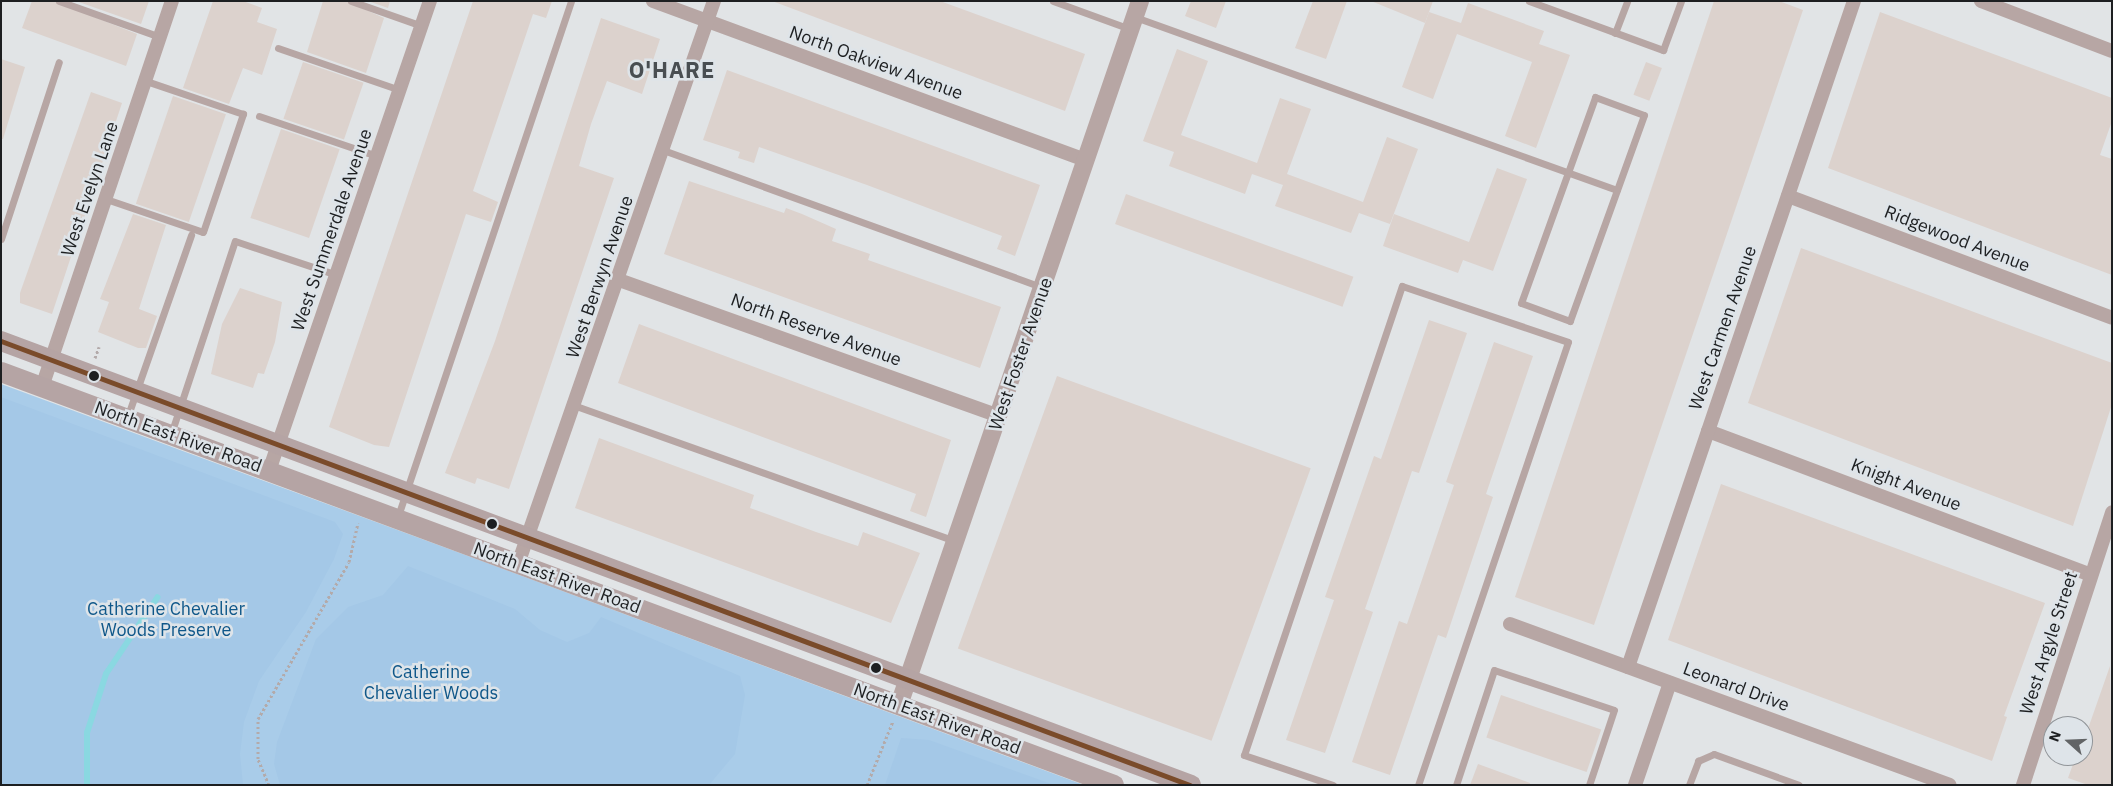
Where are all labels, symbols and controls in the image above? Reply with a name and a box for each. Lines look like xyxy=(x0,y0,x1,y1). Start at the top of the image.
street label: North Oakview Avenue xyxy=(786,22,966,104)
district label: O'HARE xyxy=(628,57,716,83)
street label: West Evelyn Lane xyxy=(57,119,123,259)
street label: West Summerdale Avenue xyxy=(287,126,377,334)
street label: West Berwyn Avenue xyxy=(562,193,638,361)
street label: Ridgewood Avenue xyxy=(1881,201,2033,277)
street label: West Carmen Avenue xyxy=(1685,243,1761,413)
street label: West Foster Avenue xyxy=(985,275,1057,433)
street label: North Reserve Avenue xyxy=(728,289,904,371)
unlabelled marker xyxy=(89,371,99,381)
street label: North East River Road xyxy=(91,397,265,477)
street label: Knight Avenue xyxy=(1848,454,1964,516)
unlabelled marker xyxy=(487,519,497,529)
street label: North East River Road xyxy=(470,538,644,618)
street label: West Argyle Street xyxy=(2016,569,2082,717)
park label: Catherine Chevalier Woods Preserve xyxy=(87,599,245,642)
street label: Leonard Drive xyxy=(1680,658,1792,716)
park label: Catherine Chevalier Woods xyxy=(364,662,498,704)
unlabelled marker xyxy=(871,663,881,673)
street label: North East River Road xyxy=(850,679,1024,759)
north arrow xyxy=(2043,716,2093,766)
text: N xyxy=(2045,728,2065,744)

